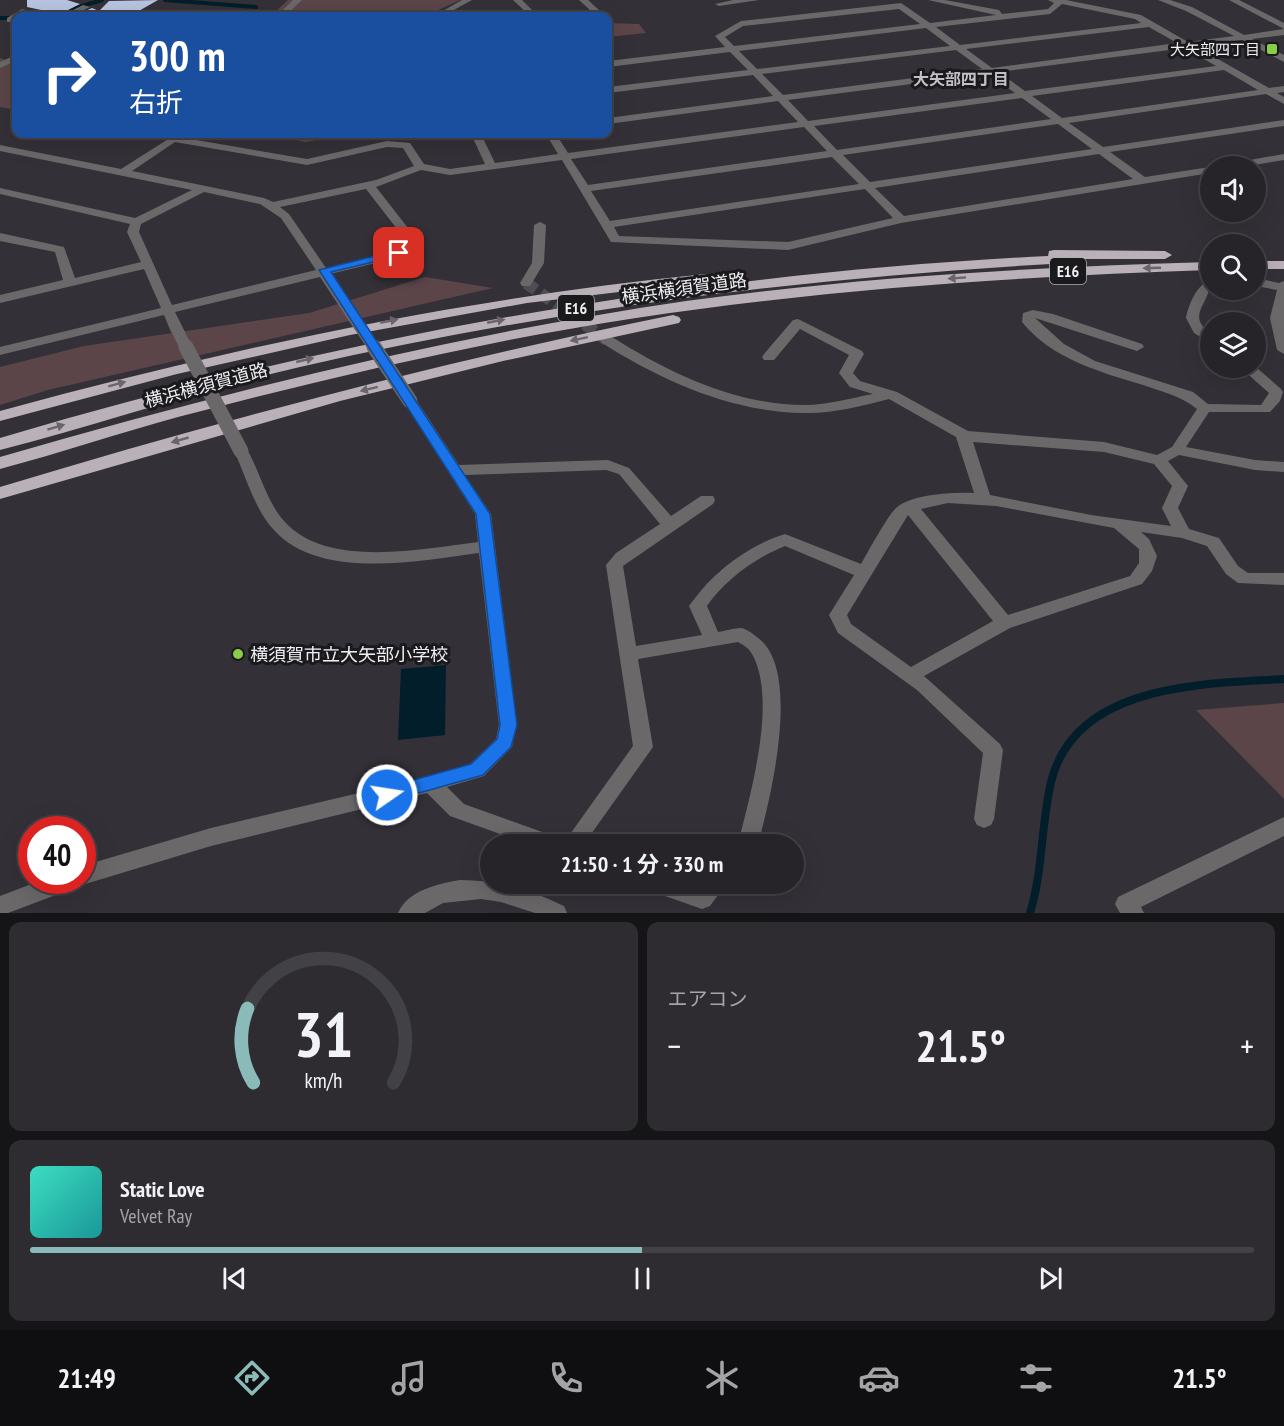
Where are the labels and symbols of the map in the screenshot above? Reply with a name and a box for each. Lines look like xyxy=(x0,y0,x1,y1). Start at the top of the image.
place label: 大矢部四丁目 xyxy=(1170,40,1260,59)
marker: 大矢部四丁目 xyxy=(1265,42,1279,56)
district label: 大矢部四丁目 xyxy=(913,69,1009,89)
pin xyxy=(373,227,424,278)
road number: E16 xyxy=(1050,258,1086,284)
one-way arrow xyxy=(1143,263,1162,273)
street label: 横浜横須賀道路 xyxy=(620,268,748,308)
one-way arrow xyxy=(948,273,967,283)
road number: E16 xyxy=(558,295,594,321)
one-way arrow xyxy=(487,316,506,325)
one-way arrow xyxy=(380,317,399,326)
one-way arrow xyxy=(569,335,588,344)
one-way arrow xyxy=(296,355,314,365)
street label: 横浜横須賀道路 xyxy=(142,358,270,412)
one-way arrow xyxy=(108,379,126,388)
one-way arrow xyxy=(359,385,378,395)
one-way arrow xyxy=(47,422,65,431)
one-way arrow xyxy=(171,436,189,445)
place label: 横須賀市立大矢部小学校 xyxy=(250,643,448,666)
marker: 横須賀市立大矢部小学校 xyxy=(231,647,245,661)
position arrow xyxy=(355,763,419,827)
speed limit sign: 40 xyxy=(18,816,96,894)

